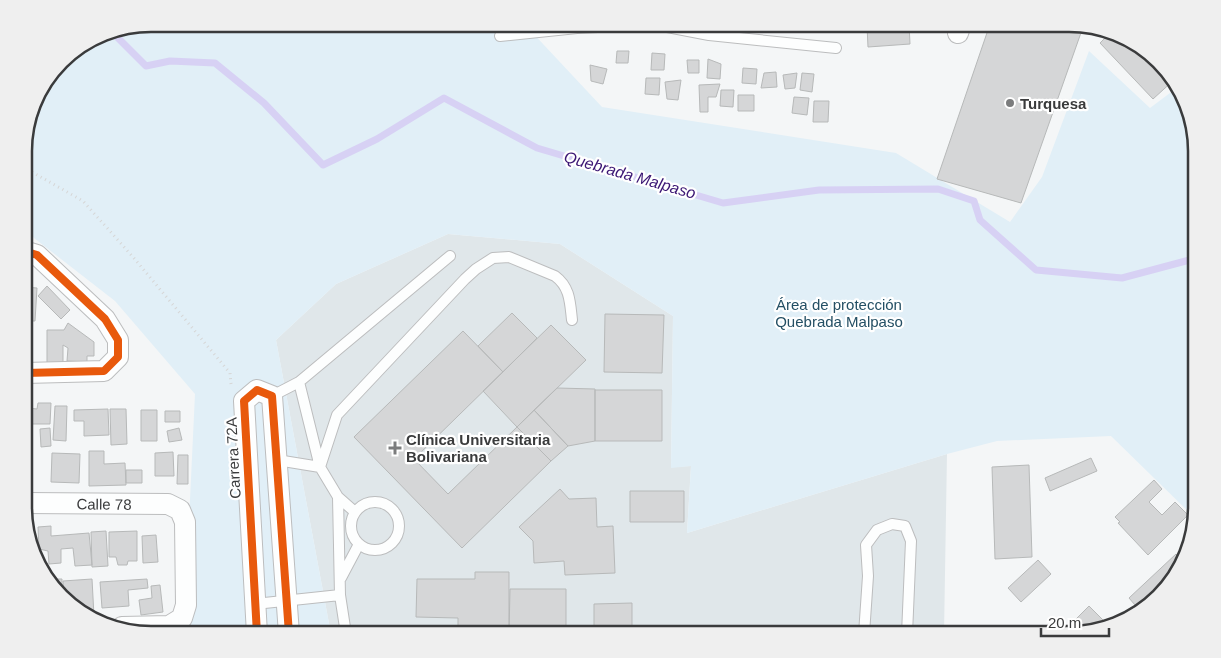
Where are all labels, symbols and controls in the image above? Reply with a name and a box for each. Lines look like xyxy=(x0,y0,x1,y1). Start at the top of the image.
place label: Turquesa xyxy=(1020,95,1087,112)
marker: Turquesa xyxy=(1004,97,1016,109)
water label: Quebrada Malpaso xyxy=(562,148,698,202)
park label: Área de protección Quebrada Malpaso xyxy=(775,296,903,330)
street label: Carrera 72A xyxy=(222,417,244,499)
place label: Clínica Universitaria Bolivariana xyxy=(406,431,551,465)
marker: Clínica Universitaria Bolivariana xyxy=(388,441,402,455)
street label: Calle 78 xyxy=(76,495,132,512)
scale bar xyxy=(1041,606,1108,638)
text: 20 m xyxy=(1048,614,1081,631)

